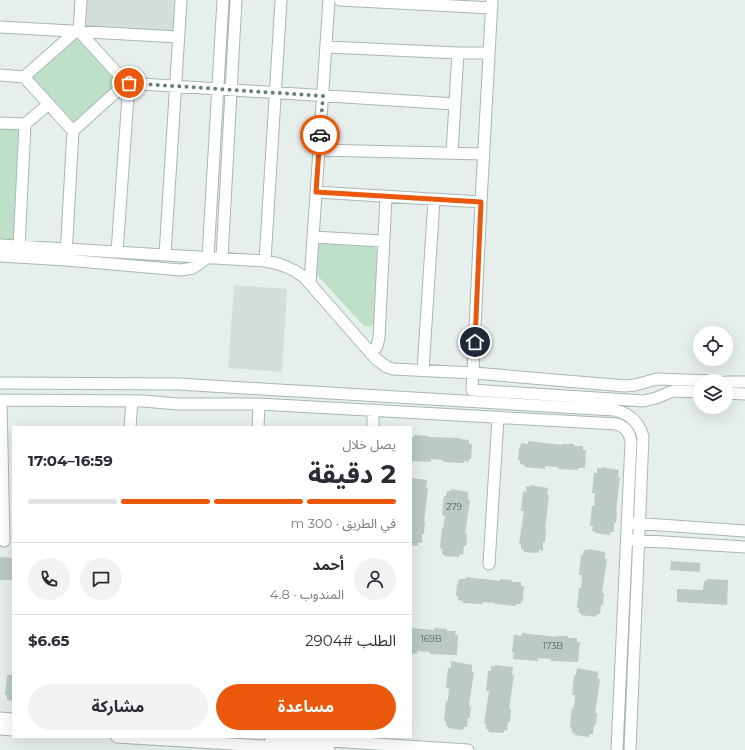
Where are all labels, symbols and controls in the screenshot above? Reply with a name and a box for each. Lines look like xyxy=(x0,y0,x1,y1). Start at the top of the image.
pin xyxy=(112,66,146,100)
icon: bag xyxy=(118,72,140,94)
courier xyxy=(300,115,340,155)
icon: car xyxy=(309,124,331,146)
pin xyxy=(458,325,492,359)
map controls xyxy=(693,326,733,414)
button: locate xyxy=(693,326,733,366)
icon: home xyxy=(464,331,486,353)
button: layers xyxy=(693,374,733,414)
text: يصل خلال xyxy=(342,436,396,452)
text: 16:59–17:04 xyxy=(28,451,113,470)
text: 2 دقيقة xyxy=(308,458,396,490)
house number: 279 xyxy=(446,501,462,512)
text: في الطريق · 300 m xyxy=(291,515,396,531)
text: أحمد xyxy=(313,555,344,574)
button: phone xyxy=(28,558,70,600)
button: chat xyxy=(80,558,122,600)
button: person xyxy=(354,558,396,600)
text: المندوب · 4.8 xyxy=(270,586,344,602)
text: $6.65 xyxy=(28,631,70,650)
text: الطلب #2904 xyxy=(305,631,396,650)
house number: 169B xyxy=(421,633,442,644)
house number: 173B xyxy=(543,640,563,651)
button: مشاركة xyxy=(28,684,208,730)
button: مساعدة xyxy=(216,684,396,730)

